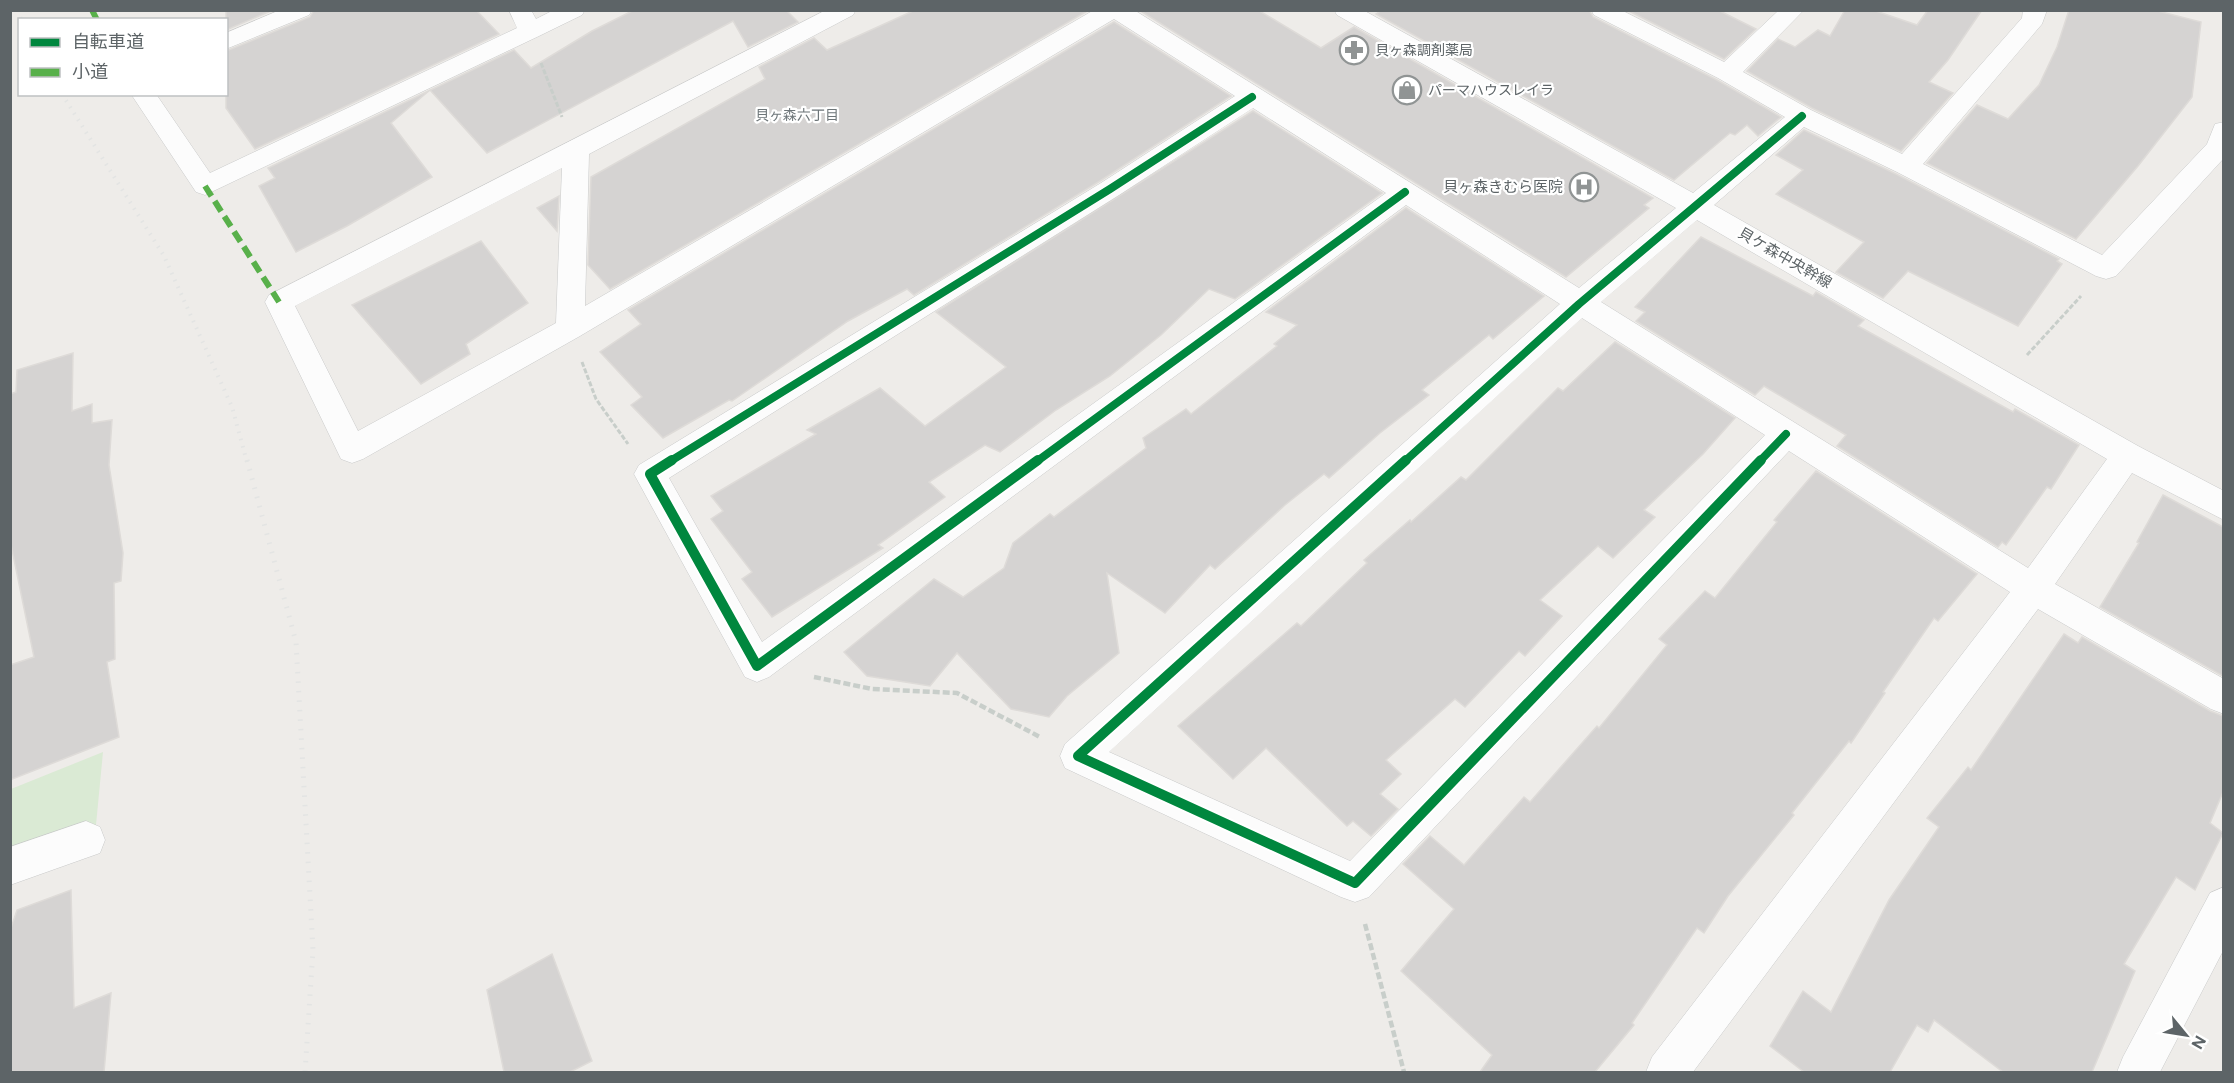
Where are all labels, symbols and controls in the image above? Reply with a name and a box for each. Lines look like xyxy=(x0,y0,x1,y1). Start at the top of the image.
legend xyxy=(18,18,228,96)
text: 自転車道 xyxy=(72,31,144,53)
pharmacy icon: 貝ヶ森調剤薬局 xyxy=(1338,34,1370,66)
place label: 貝ヶ森調剤薬局 xyxy=(1375,42,1473,59)
text: 小道 xyxy=(72,61,108,83)
shop icon: パーマハウスレイラ xyxy=(1391,74,1423,106)
place label: パーマハウスレイラ xyxy=(1428,82,1554,99)
district label: 貝ヶ森六丁目 xyxy=(755,107,839,124)
hospital icon: 貝ヶ森きむら医院 xyxy=(1568,171,1600,203)
place label: 貝ヶ森きむら医院 xyxy=(1443,178,1563,196)
street label: 貝ケ森中央幹線 xyxy=(1735,224,1835,292)
north arrow xyxy=(2156,1005,2216,1065)
text: N xyxy=(2187,1032,2210,1052)

